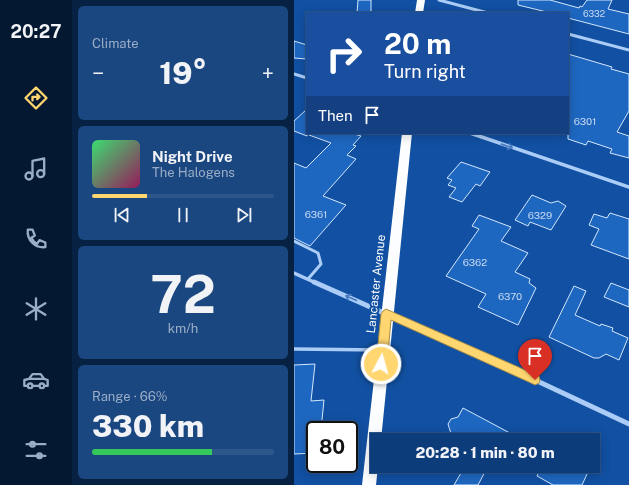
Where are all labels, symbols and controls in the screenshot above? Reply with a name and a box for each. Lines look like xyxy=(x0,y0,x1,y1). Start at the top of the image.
house number: 6332 xyxy=(583,8,605,19)
text: 20:27 xyxy=(11,21,61,42)
text: 20 m xyxy=(384,27,451,60)
icon: right xyxy=(318,28,370,80)
text: Climate xyxy=(92,36,139,51)
text: 19° xyxy=(159,55,207,91)
text: − xyxy=(92,60,104,86)
text: + xyxy=(262,60,274,86)
text: Turn right xyxy=(384,61,466,82)
icon: directions xyxy=(22,84,50,112)
icon: arrive xyxy=(361,104,383,126)
text: Then xyxy=(318,107,353,124)
house number: 6301 xyxy=(574,115,596,127)
one-way arrow xyxy=(500,142,512,150)
text: Night Drive xyxy=(152,148,233,165)
icon: music xyxy=(22,155,50,183)
text: The Halogens xyxy=(152,165,235,180)
icon: previous xyxy=(111,204,133,226)
icon: pause xyxy=(172,204,194,226)
icon: next xyxy=(233,204,255,226)
house number: 6361 xyxy=(305,208,327,220)
house number: 6329 xyxy=(528,209,552,221)
icon: phone xyxy=(22,225,50,253)
street label: Lancaster Avenue xyxy=(364,234,388,334)
house number: 6362 xyxy=(463,256,487,268)
text: 72 xyxy=(150,264,216,325)
house number: 6370 xyxy=(498,290,522,302)
one-way arrow xyxy=(345,294,357,301)
icon: climate xyxy=(22,295,50,323)
text: km/h xyxy=(168,321,198,336)
pin xyxy=(518,339,552,380)
position arrow xyxy=(360,343,402,385)
icon: arrive xyxy=(524,345,546,367)
icon: car xyxy=(22,366,50,394)
text: Range · 66% xyxy=(92,389,168,404)
text: 330 km xyxy=(92,408,204,444)
speed limit sign: 80 xyxy=(306,421,358,473)
icon: filters xyxy=(22,436,50,464)
text: 20:28 · 1 min · 80 m xyxy=(415,444,555,461)

